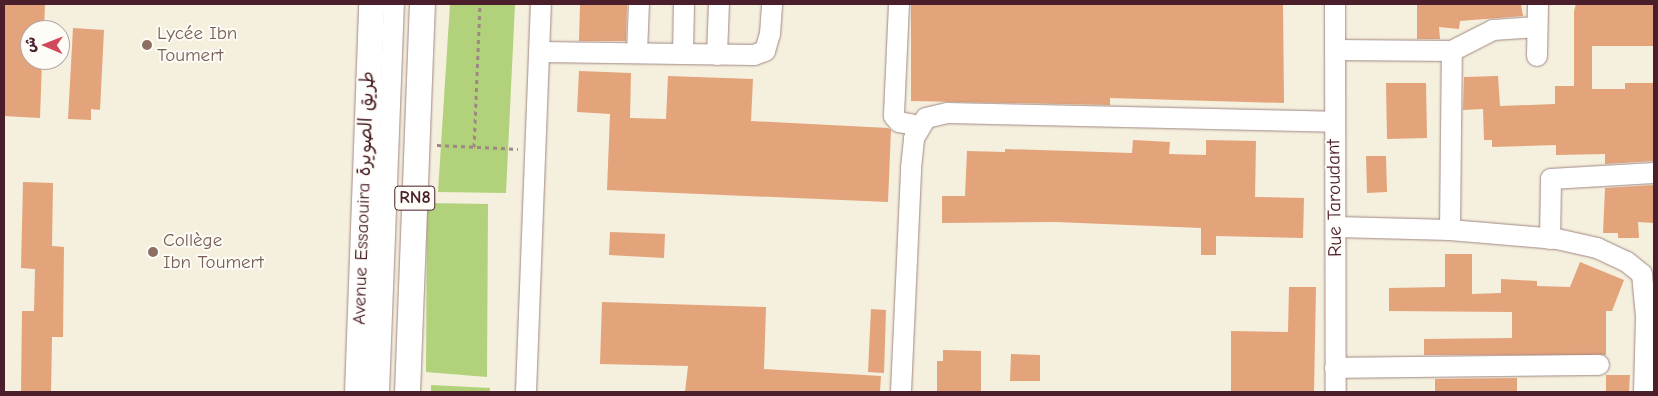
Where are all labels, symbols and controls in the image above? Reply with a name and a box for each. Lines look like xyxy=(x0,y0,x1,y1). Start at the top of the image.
north arrow xyxy=(20,20,70,70)
place label: Lycée Ibn Toumert xyxy=(157,23,237,67)
text: ش xyxy=(22,37,39,53)
marker: Lycée Ibn Toumert xyxy=(141,39,153,51)
street label: Avenue Essaouira طريق الصويرة xyxy=(348,71,380,325)
street label: Rue Taroudant xyxy=(1323,139,1347,257)
road number: RN8 xyxy=(394,182,436,214)
place label: Collège Ibn Toumert xyxy=(163,230,264,274)
marker: Collège Ibn Toumert xyxy=(147,246,159,258)

